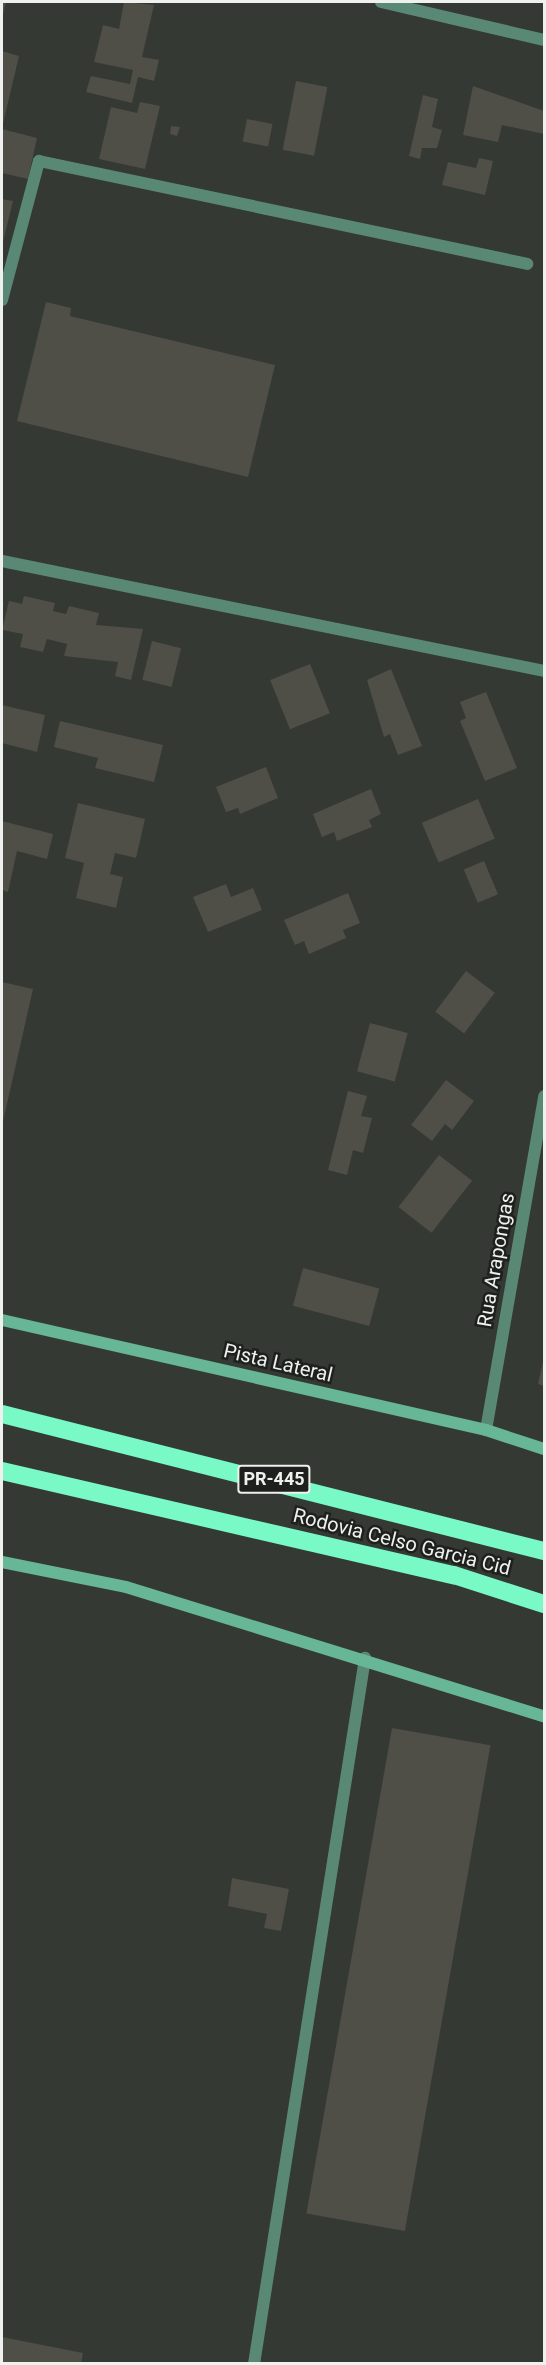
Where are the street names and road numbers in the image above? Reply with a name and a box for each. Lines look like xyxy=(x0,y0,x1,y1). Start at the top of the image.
street label: Rua Arapongas xyxy=(472,1191,520,1329)
street label: Pista Lateral xyxy=(221,1339,335,1387)
road number: PR-445 xyxy=(236,1464,312,1494)
street label: Rodovia Celso Garcia Cid xyxy=(291,1503,513,1581)

